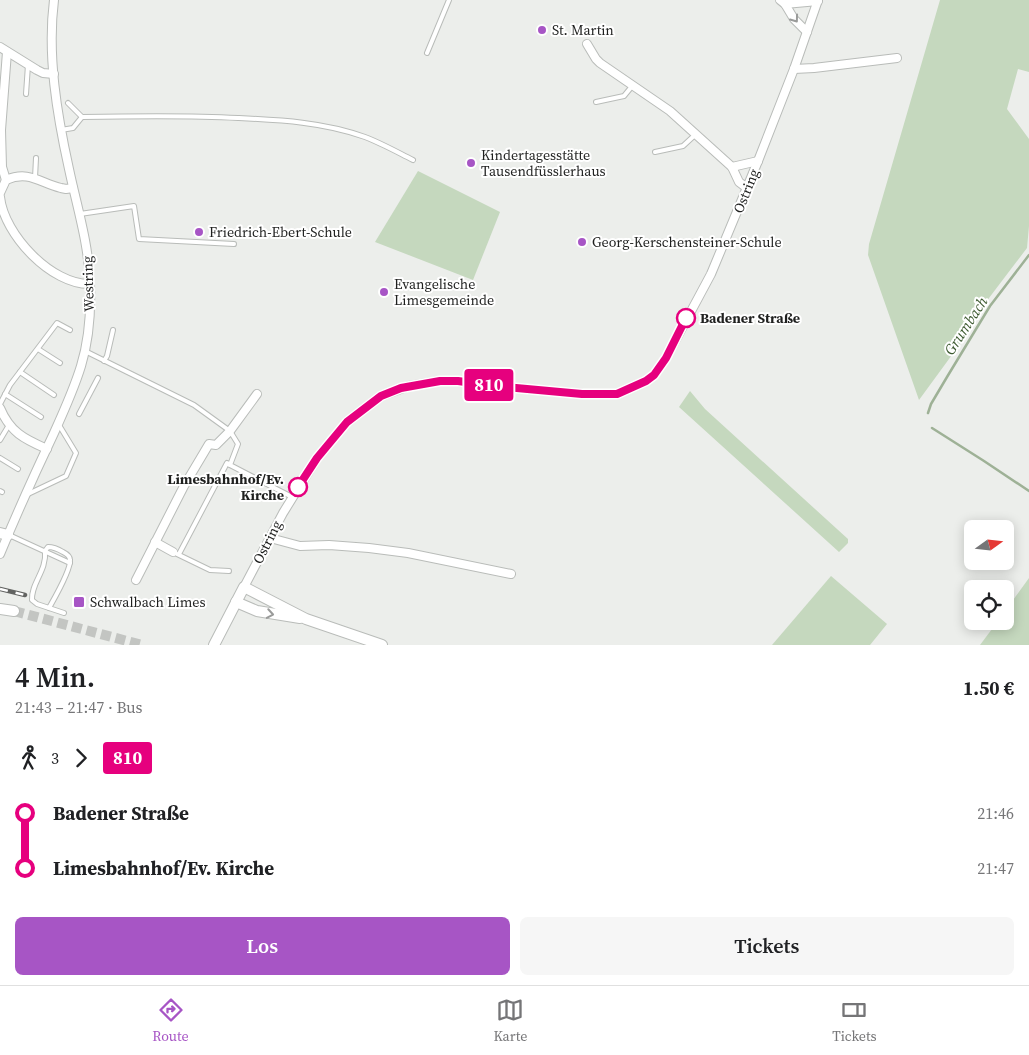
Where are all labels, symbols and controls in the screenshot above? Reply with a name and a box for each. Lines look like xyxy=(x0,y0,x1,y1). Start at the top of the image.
one-way arrow xyxy=(789,13,798,23)
place label: St. Martin xyxy=(552,20,614,40)
marker: St. Martin xyxy=(536,24,548,36)
place label: Kindertagesstätte Tausendfüsslerhaus xyxy=(481,145,606,181)
marker: Kindertagesstätte Tausendfüsslerhaus xyxy=(465,157,477,169)
street label: Ostring xyxy=(728,166,764,216)
place label: Friedrich-Ebert-Schule xyxy=(209,222,352,242)
marker: Friedrich-Ebert-Schule xyxy=(193,226,205,238)
place label: Georg-Kerschensteiner-Schule xyxy=(592,232,782,252)
marker: Georg-Kerschensteiner-Schule xyxy=(576,236,588,248)
street label: Westring xyxy=(77,256,99,312)
place label: Evangelische Limesgemeinde xyxy=(394,274,494,310)
marker: Evangelische Limesgemeinde xyxy=(378,286,390,298)
water label: Grumbach xyxy=(939,292,992,359)
marker: Badener Straße xyxy=(676,308,696,328)
place label: Badener Straße xyxy=(700,308,800,328)
line badge: 810 xyxy=(460,369,518,401)
text: 810 xyxy=(474,372,504,397)
place label: Limesbahnhof/Ev. Kirche xyxy=(167,469,284,505)
marker: Limesbahnhof/Ev. Kirche xyxy=(288,477,308,497)
street label: Ostring xyxy=(248,517,286,567)
north arrow xyxy=(964,520,1014,570)
map controls xyxy=(964,520,1014,630)
button: locate xyxy=(964,580,1014,630)
place label: Schwalbach Limes xyxy=(90,592,206,612)
marker: Schwalbach Limes xyxy=(72,595,86,609)
one-way arrow xyxy=(266,608,274,618)
text: 4 Min. xyxy=(15,658,95,696)
text: 1.50 € xyxy=(963,675,1014,701)
text: 21:43 – 21:47 · Bus xyxy=(15,696,143,718)
icon: walk xyxy=(15,744,43,772)
icon: forward xyxy=(67,744,95,772)
text: 810 xyxy=(113,745,142,770)
text: 3 xyxy=(51,747,59,769)
text: Badener Straße xyxy=(53,800,189,826)
text: 21:46 xyxy=(977,802,1014,824)
text: Limesbahnhof/Ev. Kirche xyxy=(53,855,274,881)
text: 21:47 xyxy=(977,857,1014,879)
button: Los xyxy=(15,917,510,975)
button: Tickets xyxy=(520,917,1014,975)
tab: Route xyxy=(152,996,189,1046)
tab: Karte xyxy=(493,996,528,1046)
tab: Tickets xyxy=(832,996,877,1046)

